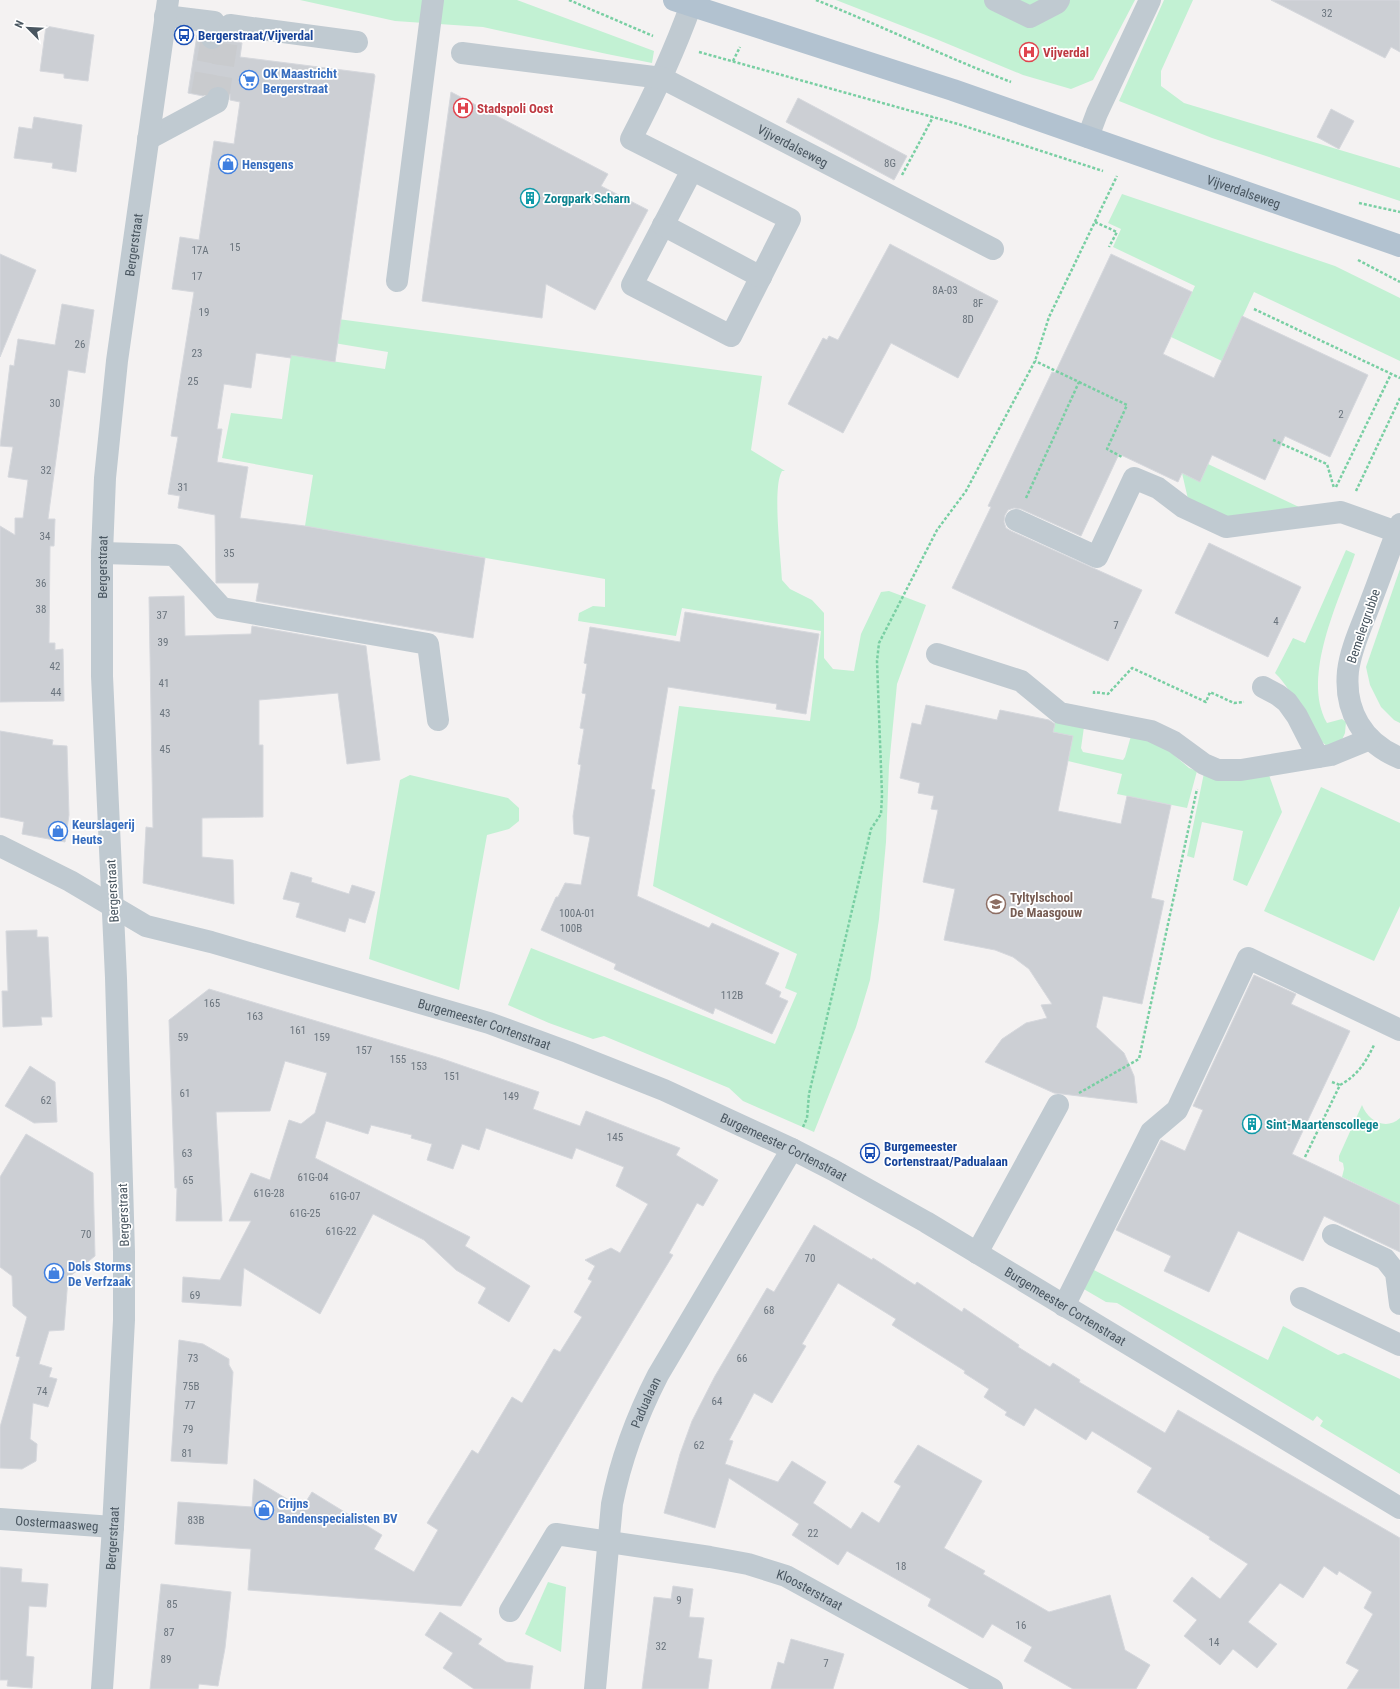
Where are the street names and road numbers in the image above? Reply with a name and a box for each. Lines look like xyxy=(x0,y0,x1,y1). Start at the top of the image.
street label: Vijverdalseweg xyxy=(755,122,831,171)
street label: Vijverdalseweg xyxy=(1205,172,1282,212)
street label: Bergerstraat xyxy=(122,212,146,277)
street label: Bergerstraat xyxy=(95,535,111,599)
street label: Bemelergrubbe xyxy=(1344,587,1383,665)
street label: Bergerstraat xyxy=(103,859,122,923)
street label: Burgemeester Cortenstraat xyxy=(416,996,553,1053)
street label: Burgemeester Cortenstraat xyxy=(718,1110,850,1184)
street label: Bergerstraat xyxy=(115,1183,132,1247)
street label: Burgemeester Cortenstraat xyxy=(1002,1264,1129,1349)
street label: Padualaan xyxy=(628,1375,664,1430)
street label: Bergerstraat xyxy=(103,1506,122,1571)
street label: Oostermaasweg xyxy=(15,1513,99,1534)
street label: Kloosterstraat xyxy=(775,1567,845,1614)

